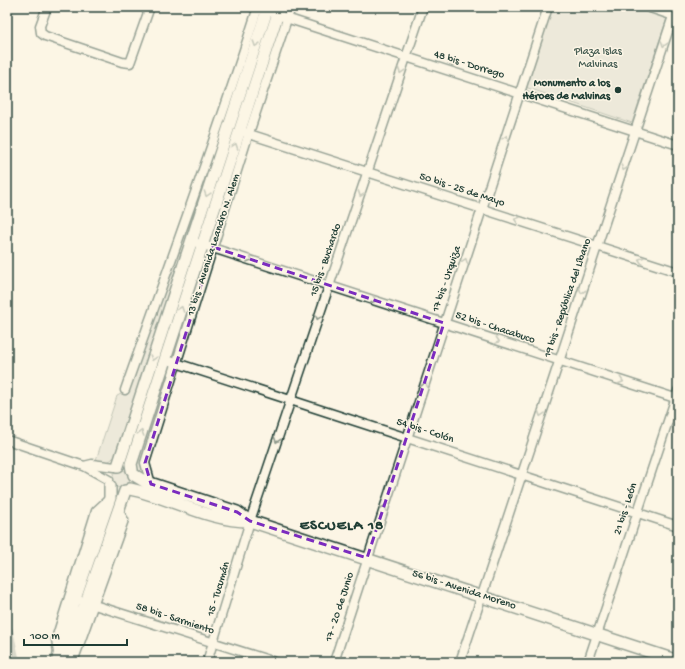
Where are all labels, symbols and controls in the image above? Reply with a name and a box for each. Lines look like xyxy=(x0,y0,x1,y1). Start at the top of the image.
one-way arrow xyxy=(252,40,261,47)
one-way arrow xyxy=(660,40,669,47)
park label: Plaza Islas Malvinas xyxy=(573,46,623,71)
street label: 48 bis - Dorrego xyxy=(432,49,506,82)
one-way arrow xyxy=(397,67,406,74)
place label: Monumento a los Héroes de Malvinas xyxy=(523,77,611,103)
marker: Monumento a los Héroes de Malvinas xyxy=(613,85,623,95)
one-way arrow xyxy=(501,134,510,141)
one-way arrow xyxy=(230,142,238,149)
one-way arrow xyxy=(620,164,628,171)
street label: 50 bis - 25 de Mayo xyxy=(418,171,506,210)
street label: 13 bis - Avenida Leandro N. Alem xyxy=(185,172,243,319)
one-way arrow xyxy=(357,190,365,197)
one-way arrow xyxy=(203,191,212,198)
one-way arrow xyxy=(514,216,521,225)
street label: 15 bis - Buchardo xyxy=(308,222,344,299)
street label: 19 bis - República del Líbano xyxy=(542,237,594,360)
street label: 17 bis - Urquiza xyxy=(430,244,464,315)
one-way arrow xyxy=(247,255,254,263)
one-way arrow xyxy=(638,256,645,265)
one-way arrow xyxy=(460,258,469,265)
one-way arrow xyxy=(578,287,587,294)
one-way arrow xyxy=(370,296,377,304)
one-way arrow xyxy=(176,306,185,313)
street label: 52 bis - Chacabuco xyxy=(454,309,537,347)
one-way arrow xyxy=(314,313,323,320)
one-way arrow xyxy=(494,336,501,344)
one-way arrow xyxy=(149,354,158,361)
one-way arrow xyxy=(617,376,624,384)
one-way arrow xyxy=(420,381,429,388)
one-way arrow xyxy=(537,411,546,418)
street label: 54 bis - Colón xyxy=(395,416,456,446)
one-way arrow xyxy=(136,429,145,436)
one-way arrow xyxy=(274,437,282,444)
street label: 21 bis - León xyxy=(612,481,640,537)
one-way arrow xyxy=(379,505,388,512)
district label: ESCUELA 18 xyxy=(300,517,384,535)
street label: 15 - Tucumán xyxy=(205,560,233,619)
street label: 56 bis - Avenida Moreno xyxy=(411,568,518,613)
street label: 17 - 20 de Junio xyxy=(323,571,357,644)
street label: 58 bis - Sarmiento xyxy=(134,601,216,637)
scale bar xyxy=(24,621,127,647)
text: 100 m xyxy=(29,630,60,644)

